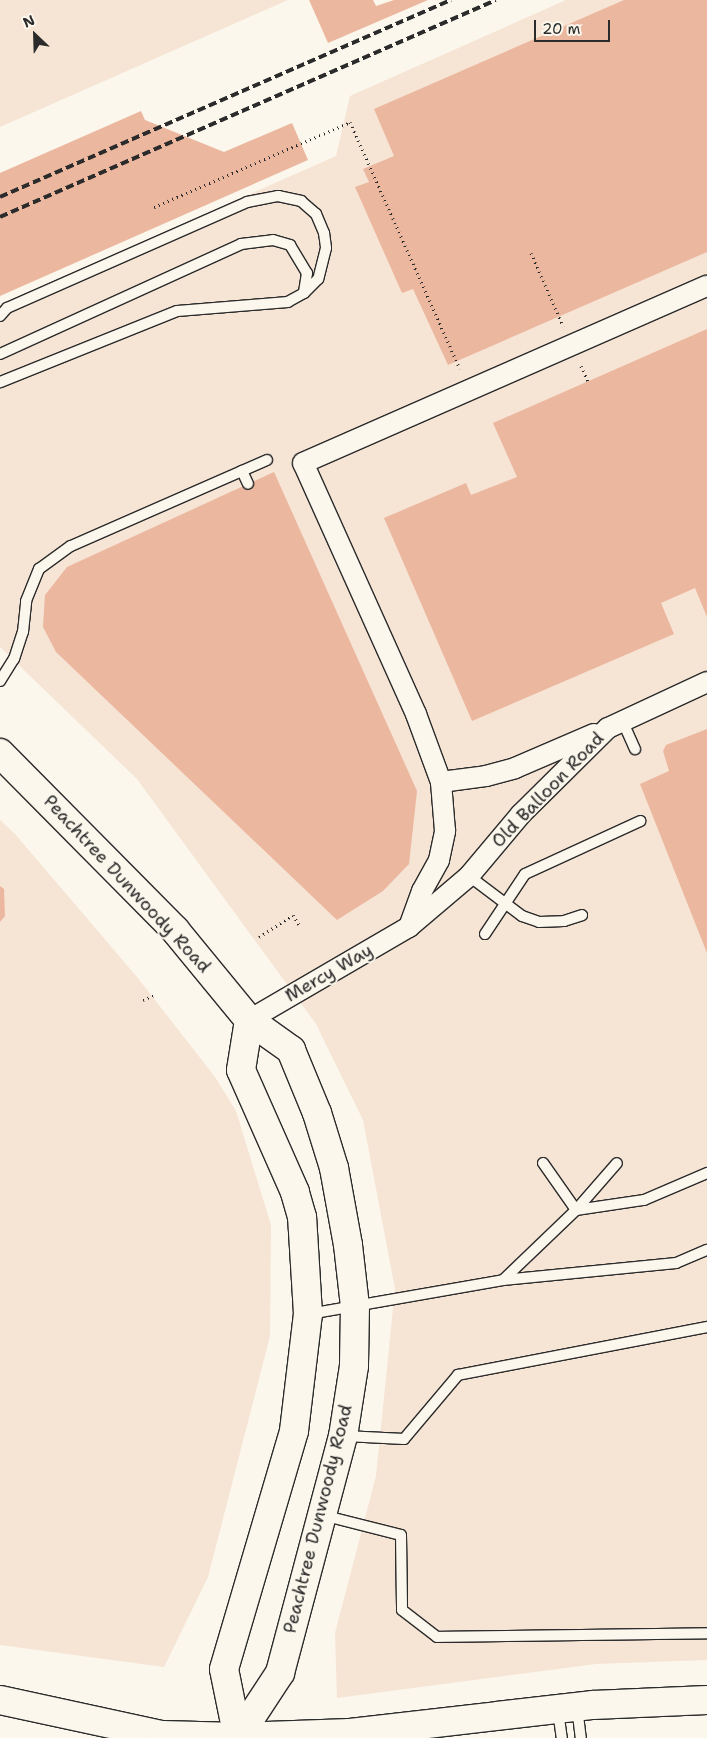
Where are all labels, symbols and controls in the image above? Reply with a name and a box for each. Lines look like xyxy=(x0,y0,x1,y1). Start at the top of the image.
north arrow xyxy=(10,10,60,60)
scale bar xyxy=(537,10,613,42)
text: N xyxy=(20,11,38,32)
text: 20 m xyxy=(542,19,581,39)
street label: Old Balloon Road xyxy=(487,728,609,852)
street label: Peachtree Dunwoody Road xyxy=(39,791,215,977)
street label: Mercy Way xyxy=(281,939,377,1007)
street label: Peachtree Dunwoody Road xyxy=(279,1402,357,1636)

